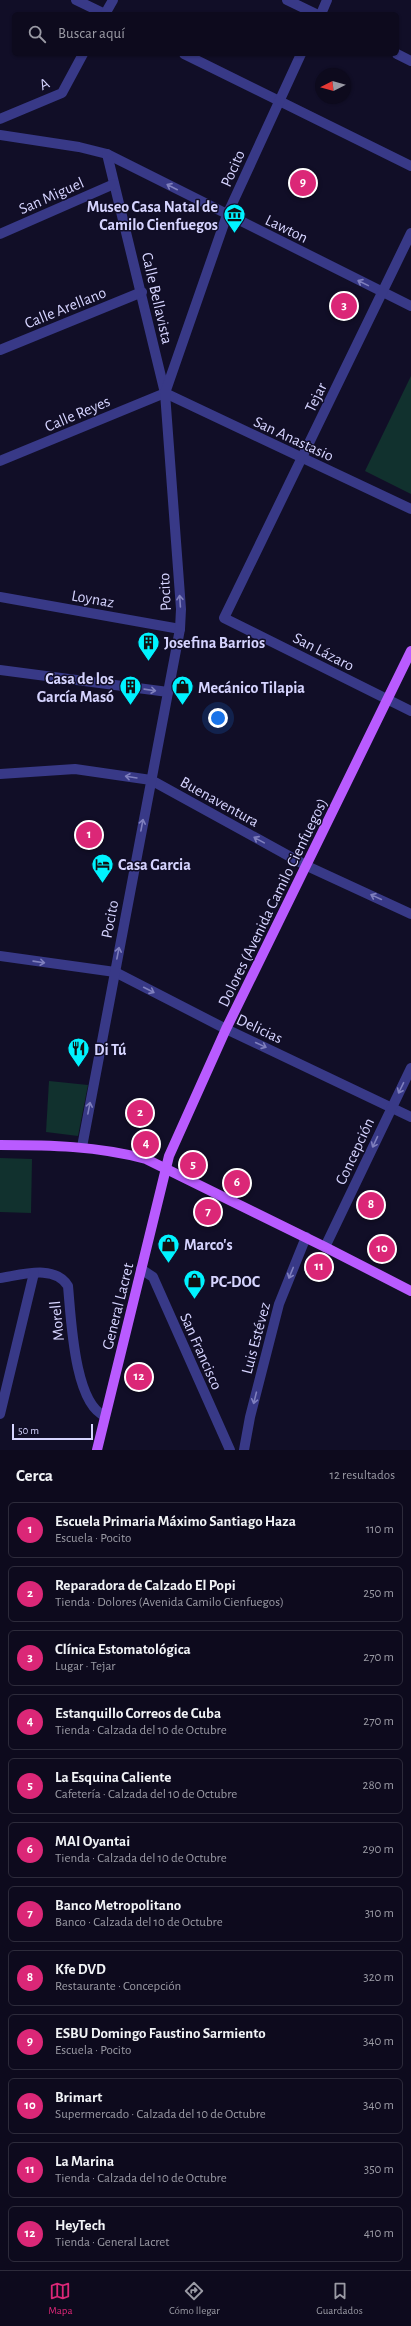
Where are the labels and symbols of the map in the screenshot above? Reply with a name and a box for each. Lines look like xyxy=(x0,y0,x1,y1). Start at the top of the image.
north arrow xyxy=(315,68,351,104)
street label: A xyxy=(37,75,52,93)
street label: Pocito xyxy=(218,148,248,189)
pin: 9 xyxy=(290,168,316,198)
street label: San Miguel xyxy=(17,175,86,217)
one-way arrow xyxy=(166,183,178,190)
place label: Museo Casa Natal de Camilo Cienfuegos xyxy=(87,199,218,233)
museum icon: Museo Casa Natal de Camilo Cienfuegos xyxy=(221,202,247,235)
street label: Lawton xyxy=(263,212,311,246)
street label: Calle Bellavista xyxy=(139,251,175,346)
one-way arrow xyxy=(358,279,370,286)
street label: Calle Arellano xyxy=(22,284,109,332)
pin: 3 xyxy=(331,291,357,321)
street label: Tejar xyxy=(302,379,331,415)
street label: Calle Reyes xyxy=(42,393,113,436)
street label: San Anastasio xyxy=(251,413,336,464)
street label: Pocito xyxy=(156,572,174,611)
street label: Loynaz xyxy=(70,587,116,612)
one-way arrow xyxy=(177,595,184,608)
building icon: Josefina Barrios xyxy=(136,629,162,662)
street label: San Lázaro xyxy=(290,630,357,674)
place label: Josefina Barrios xyxy=(164,635,265,651)
place label: Casa de los García Masó xyxy=(37,671,114,705)
building icon: Casa de los García Masó xyxy=(117,674,143,707)
shop icon: Mecánico Tilapia xyxy=(169,674,195,707)
place label: Mecánico Tilapia xyxy=(198,680,305,696)
one-way arrow xyxy=(143,686,156,694)
your location xyxy=(208,708,228,728)
one-way arrow xyxy=(125,773,138,781)
street label: Buenaventura xyxy=(177,774,262,830)
street label: Dolores (Avenida Camilo Cienfuegos) xyxy=(215,796,330,1009)
one-way arrow xyxy=(139,819,147,832)
pin: 1 xyxy=(76,820,102,850)
one-way arrow xyxy=(253,835,265,843)
hotel icon: Casa Garcia xyxy=(89,851,115,884)
place label: Casa Garcia xyxy=(118,857,191,873)
one-way arrow xyxy=(370,893,382,900)
street label: Pocito xyxy=(98,899,122,940)
one-way arrow xyxy=(115,947,123,960)
one-way arrow xyxy=(32,958,45,966)
one-way arrow xyxy=(143,987,155,994)
street label: Delicias xyxy=(234,1011,285,1047)
restaurant icon: Di Tú xyxy=(65,1036,91,1069)
place label: Di Tú xyxy=(94,1042,127,1058)
one-way arrow xyxy=(255,1042,267,1049)
one-way arrow xyxy=(397,1081,404,1093)
pin: 2 xyxy=(127,1098,153,1128)
one-way arrow xyxy=(85,1102,93,1115)
street label: Concepción xyxy=(333,1116,377,1187)
pin: 4 xyxy=(133,1129,159,1159)
one-way arrow xyxy=(371,1136,378,1148)
pin: 5 xyxy=(180,1150,206,1180)
pin: 6 xyxy=(224,1168,250,1198)
pin: 8 xyxy=(358,1190,384,1220)
pin: 7 xyxy=(195,1197,221,1227)
shop icon: Marco's xyxy=(156,1231,182,1264)
pin: 10 xyxy=(369,1234,395,1264)
place label: Marco's xyxy=(184,1237,233,1253)
pin: 11 xyxy=(306,1252,332,1282)
street label: General Lacret xyxy=(99,1261,136,1351)
one-way arrow xyxy=(287,1267,295,1279)
shop icon: PC-DOC xyxy=(181,1268,207,1301)
place label: PC-DOC xyxy=(210,1274,261,1290)
street label: Morell xyxy=(47,1300,67,1342)
street label: Luis Estévez xyxy=(239,1300,273,1376)
street label: San Francisco xyxy=(177,1311,225,1392)
pin: 12 xyxy=(126,1362,152,1392)
one-way arrow xyxy=(250,1391,258,1404)
scale bar xyxy=(12,1422,93,1441)

